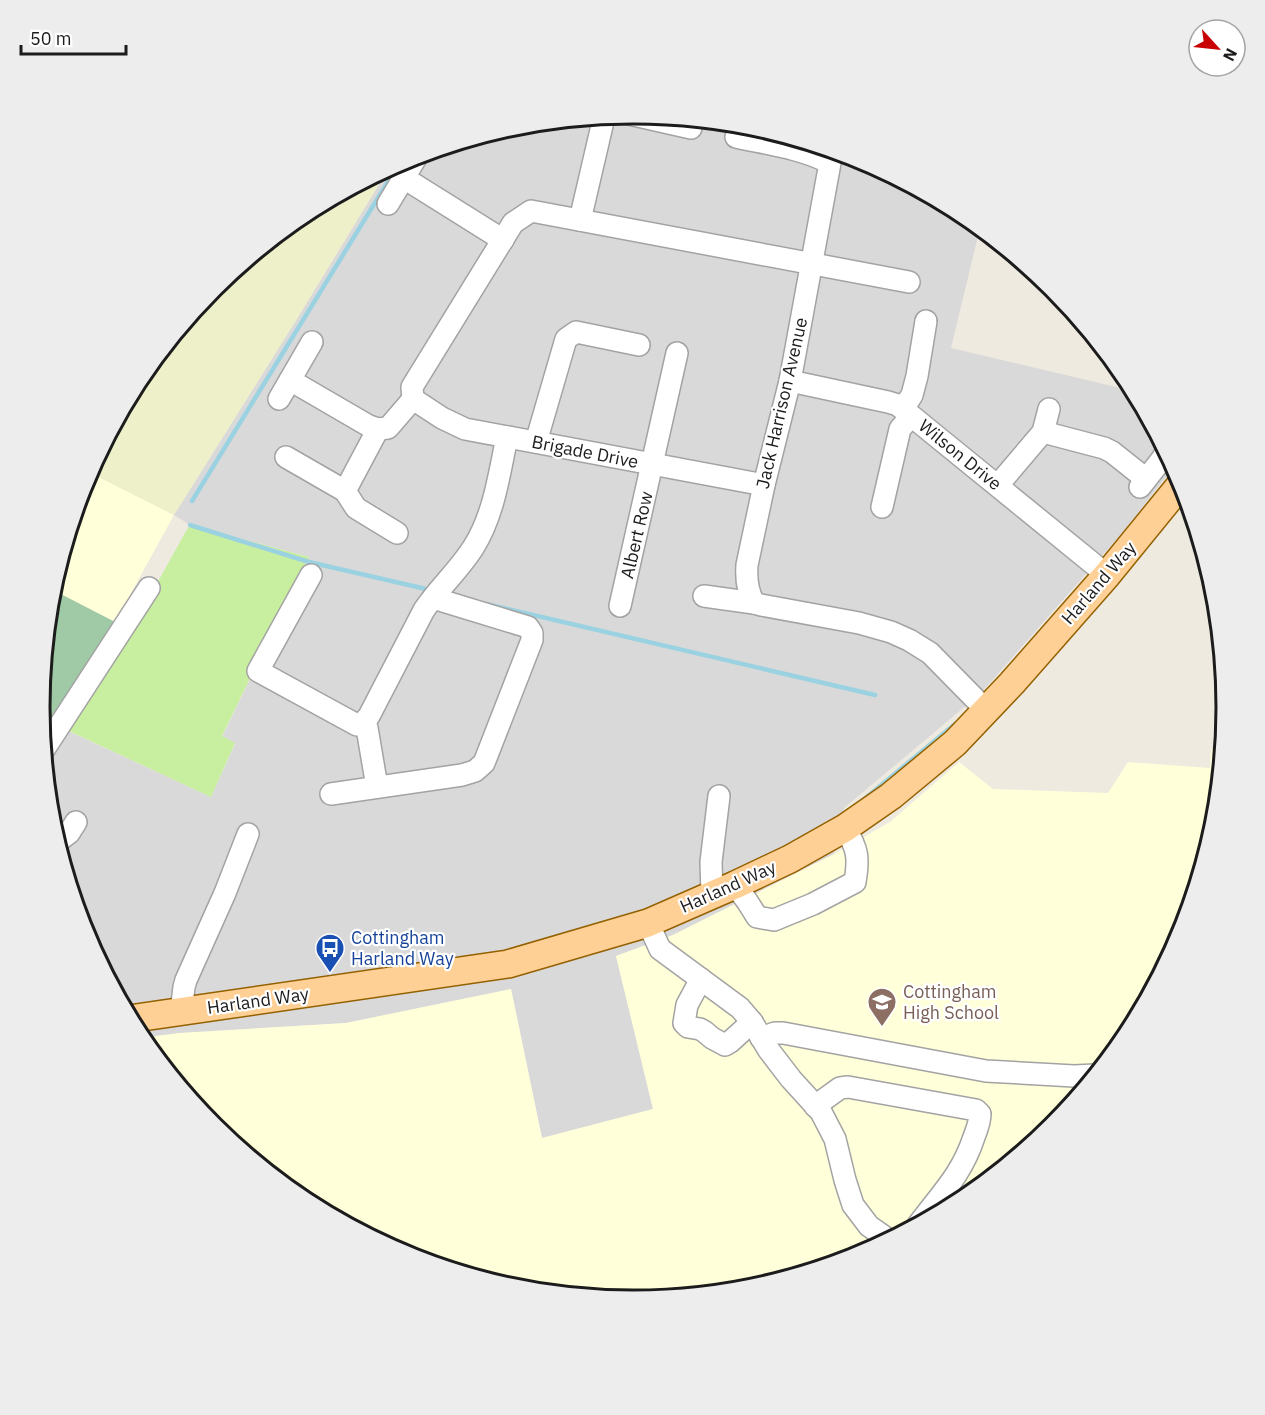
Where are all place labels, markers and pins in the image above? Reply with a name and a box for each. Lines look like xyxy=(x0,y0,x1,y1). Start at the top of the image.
place label: Cottingham Harland Way xyxy=(351,926,454,970)
bus stop icon: Cottingham Harland Way xyxy=(314,932,346,974)
place label: Cottingham High School xyxy=(903,980,999,1024)
school or university icon: Cottingham High School xyxy=(866,986,898,1028)

